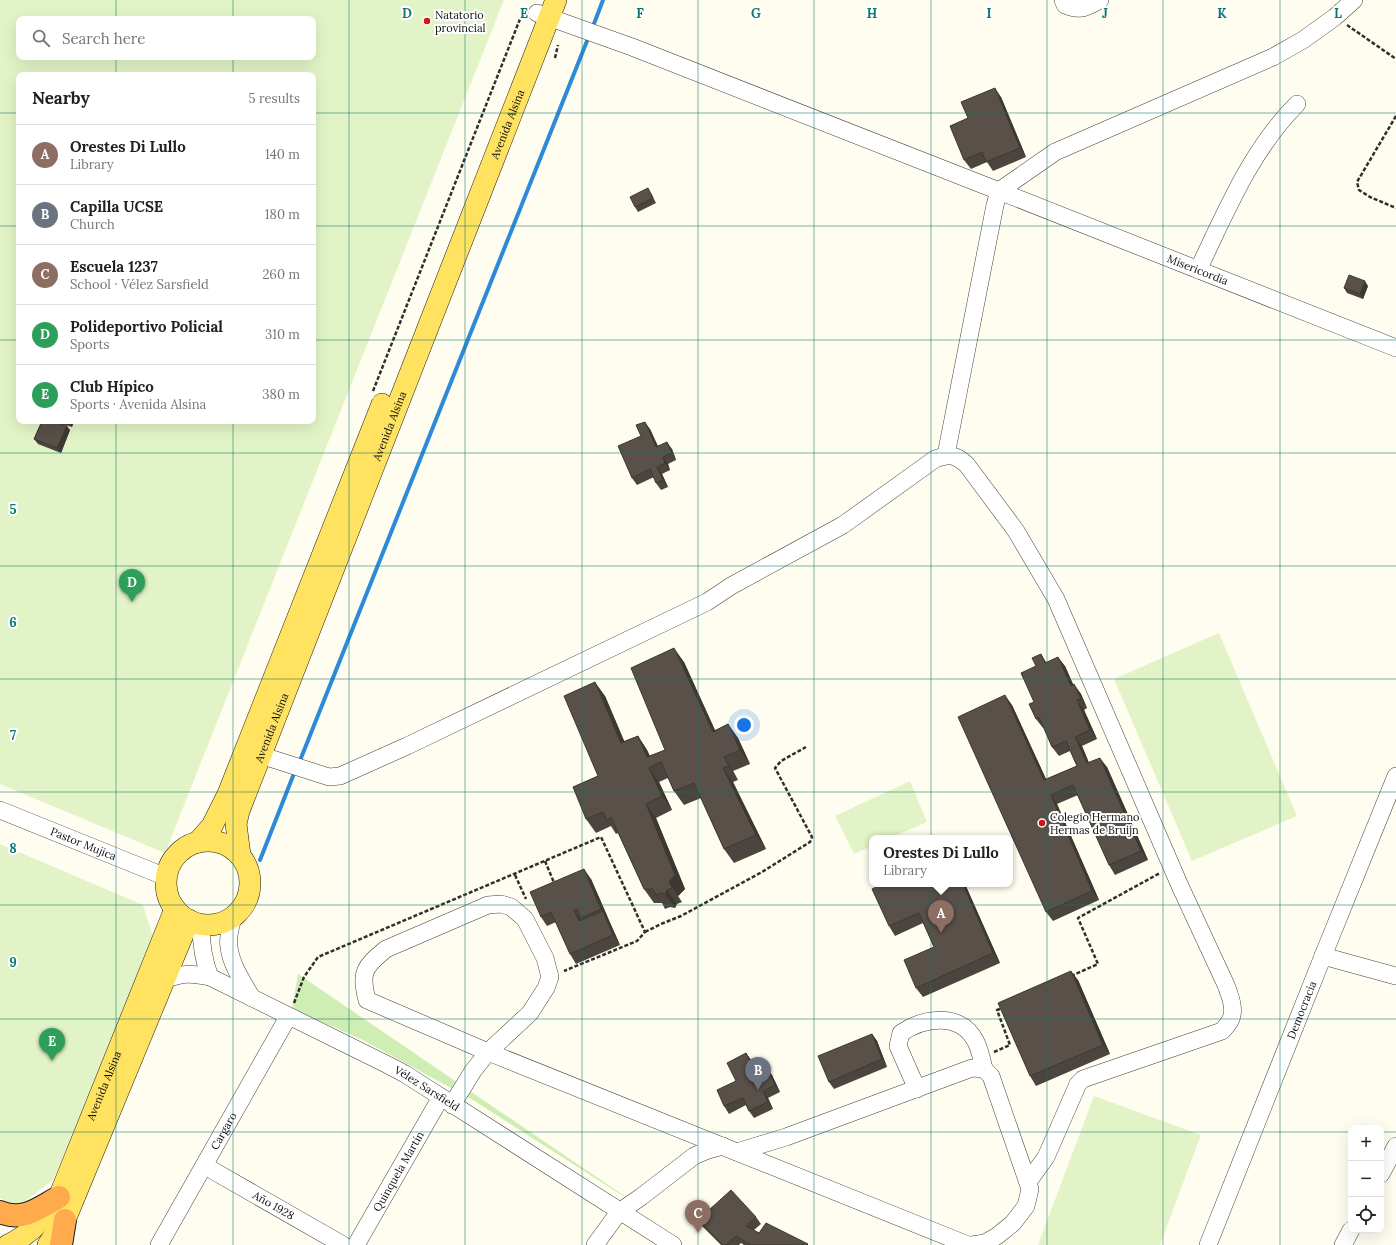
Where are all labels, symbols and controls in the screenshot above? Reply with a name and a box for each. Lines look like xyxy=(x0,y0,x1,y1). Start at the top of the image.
text: D xyxy=(402,5,412,22)
text: E xyxy=(520,5,528,22)
text: F xyxy=(636,5,644,22)
text: G xyxy=(751,5,761,22)
text: H xyxy=(867,5,877,22)
text: I xyxy=(986,5,992,22)
text: J xyxy=(1102,5,1108,22)
text: K xyxy=(1217,5,1227,22)
text: L xyxy=(1334,5,1342,22)
place label: Natatorio provincial xyxy=(435,8,486,35)
search box xyxy=(16,16,316,60)
marker: Natatorio provincial xyxy=(422,16,432,26)
icon: search xyxy=(30,27,52,49)
text: Search here xyxy=(62,29,145,48)
text: Nearby xyxy=(32,87,90,109)
street label: Avenida Alsina xyxy=(487,87,527,162)
text: 5 results xyxy=(249,90,300,107)
text: Orestes Di Lullo xyxy=(70,137,186,156)
text: A xyxy=(41,146,49,163)
text: 140 m xyxy=(265,146,300,163)
text: Library xyxy=(70,156,114,173)
text: Capilla UCSE xyxy=(70,197,163,216)
text: B xyxy=(41,206,49,223)
text: 180 m xyxy=(265,206,300,223)
text: Church xyxy=(70,216,115,233)
street label: Misericordia xyxy=(1165,251,1231,288)
text: Escuela 1237 xyxy=(70,257,158,276)
text: C xyxy=(41,266,49,283)
text: 260 m xyxy=(262,266,300,283)
text: School · Vélez Sarsfield xyxy=(70,276,209,293)
text: Polideportivo Policial xyxy=(70,317,223,336)
text: D xyxy=(40,326,50,343)
text: 310 m xyxy=(265,326,300,343)
text: Sports xyxy=(70,336,109,353)
text: Club Hípico xyxy=(70,377,154,396)
text: E xyxy=(41,386,49,403)
text: 380 m xyxy=(262,386,300,403)
street label: Avenida Alsina xyxy=(369,389,410,464)
text: Sports · Avenida Alsina xyxy=(70,396,206,413)
text: 5 xyxy=(9,501,17,518)
pin: D xyxy=(119,569,145,602)
text: 6 xyxy=(9,614,17,631)
street label: Avenida Alsina xyxy=(251,691,292,765)
your location xyxy=(734,715,754,735)
text: 7 xyxy=(10,727,16,744)
place label: Colegio Hermano Hermas de Bruijn xyxy=(1050,810,1140,837)
marker: Colegio Hermano Hermas de Bruijn xyxy=(1037,818,1047,828)
street label: Pastor Mujica xyxy=(48,824,119,863)
popup xyxy=(869,835,1013,887)
text: 8 xyxy=(9,840,17,857)
text: Orestes Di Lullo xyxy=(883,843,999,862)
text: Library xyxy=(883,862,927,879)
pin: A xyxy=(928,900,954,933)
text: 9 xyxy=(9,954,17,971)
street label: Democracia xyxy=(1284,979,1319,1041)
pin: E xyxy=(39,1028,65,1061)
street label: Avenida Alsina xyxy=(83,1049,124,1123)
pin: B xyxy=(745,1057,771,1090)
street label: Vélez Sarsfield xyxy=(391,1062,463,1114)
street label: Cargaro xyxy=(207,1110,240,1152)
map controls xyxy=(1348,1125,1384,1233)
button: + xyxy=(1348,1125,1384,1161)
street label: Quinquela Martín xyxy=(370,1128,427,1214)
button: − xyxy=(1348,1161,1384,1197)
street label: Año 1928 xyxy=(250,1187,297,1223)
button: locate xyxy=(1348,1197,1384,1233)
pin: C xyxy=(685,1200,711,1233)

